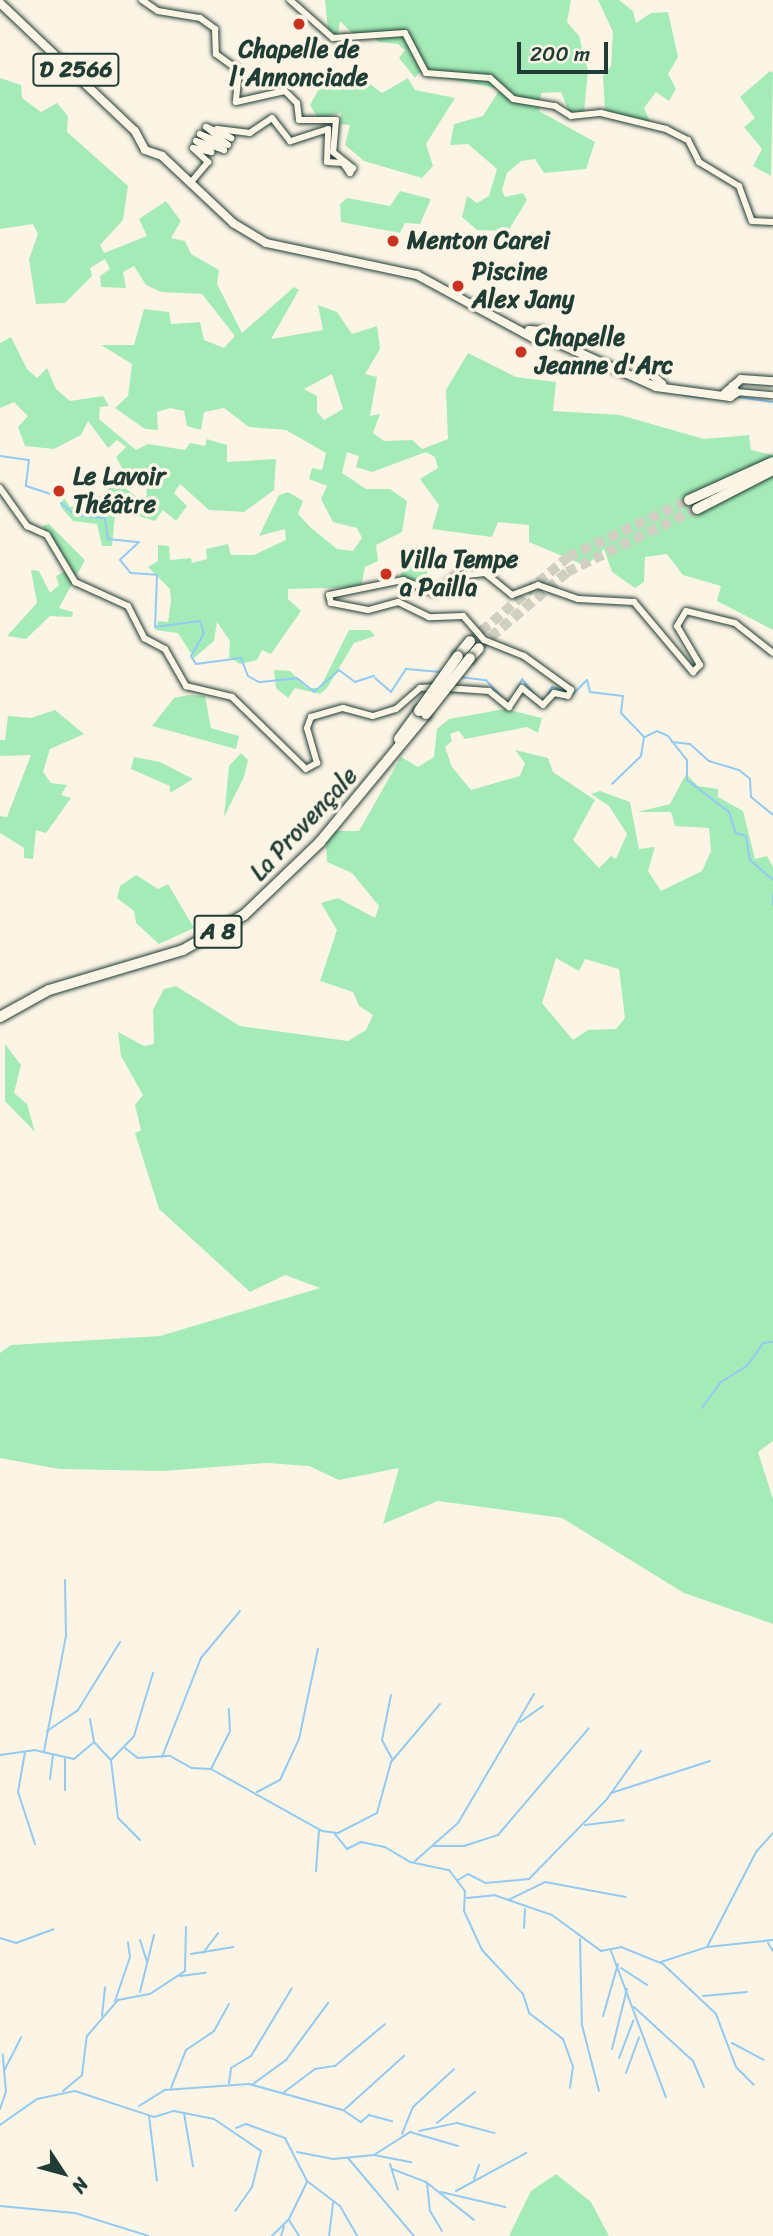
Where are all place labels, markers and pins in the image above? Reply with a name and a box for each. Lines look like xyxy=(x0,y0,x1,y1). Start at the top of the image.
marker: Chapelle de l'Annonciade xyxy=(291,16,307,32)
place label: Chapelle de l'Annonciade xyxy=(230,36,368,92)
place label: Menton Carei xyxy=(407,227,550,255)
marker: Menton Carei xyxy=(385,233,401,249)
place label: Piscine Alex Jany xyxy=(472,258,574,314)
marker: Piscine Alex Jany xyxy=(450,278,466,294)
place label: Chapelle Jeanne d'Arc xyxy=(535,324,674,380)
marker: Chapelle Jeanne d'Arc xyxy=(513,344,529,360)
place label: Le Lavoir Théâtre xyxy=(73,463,166,519)
marker: Le Lavoir Théâtre xyxy=(51,483,67,499)
place label: Villa Tempe a Pailla xyxy=(400,546,520,602)
marker: Villa Tempe a Pailla xyxy=(378,566,394,582)

